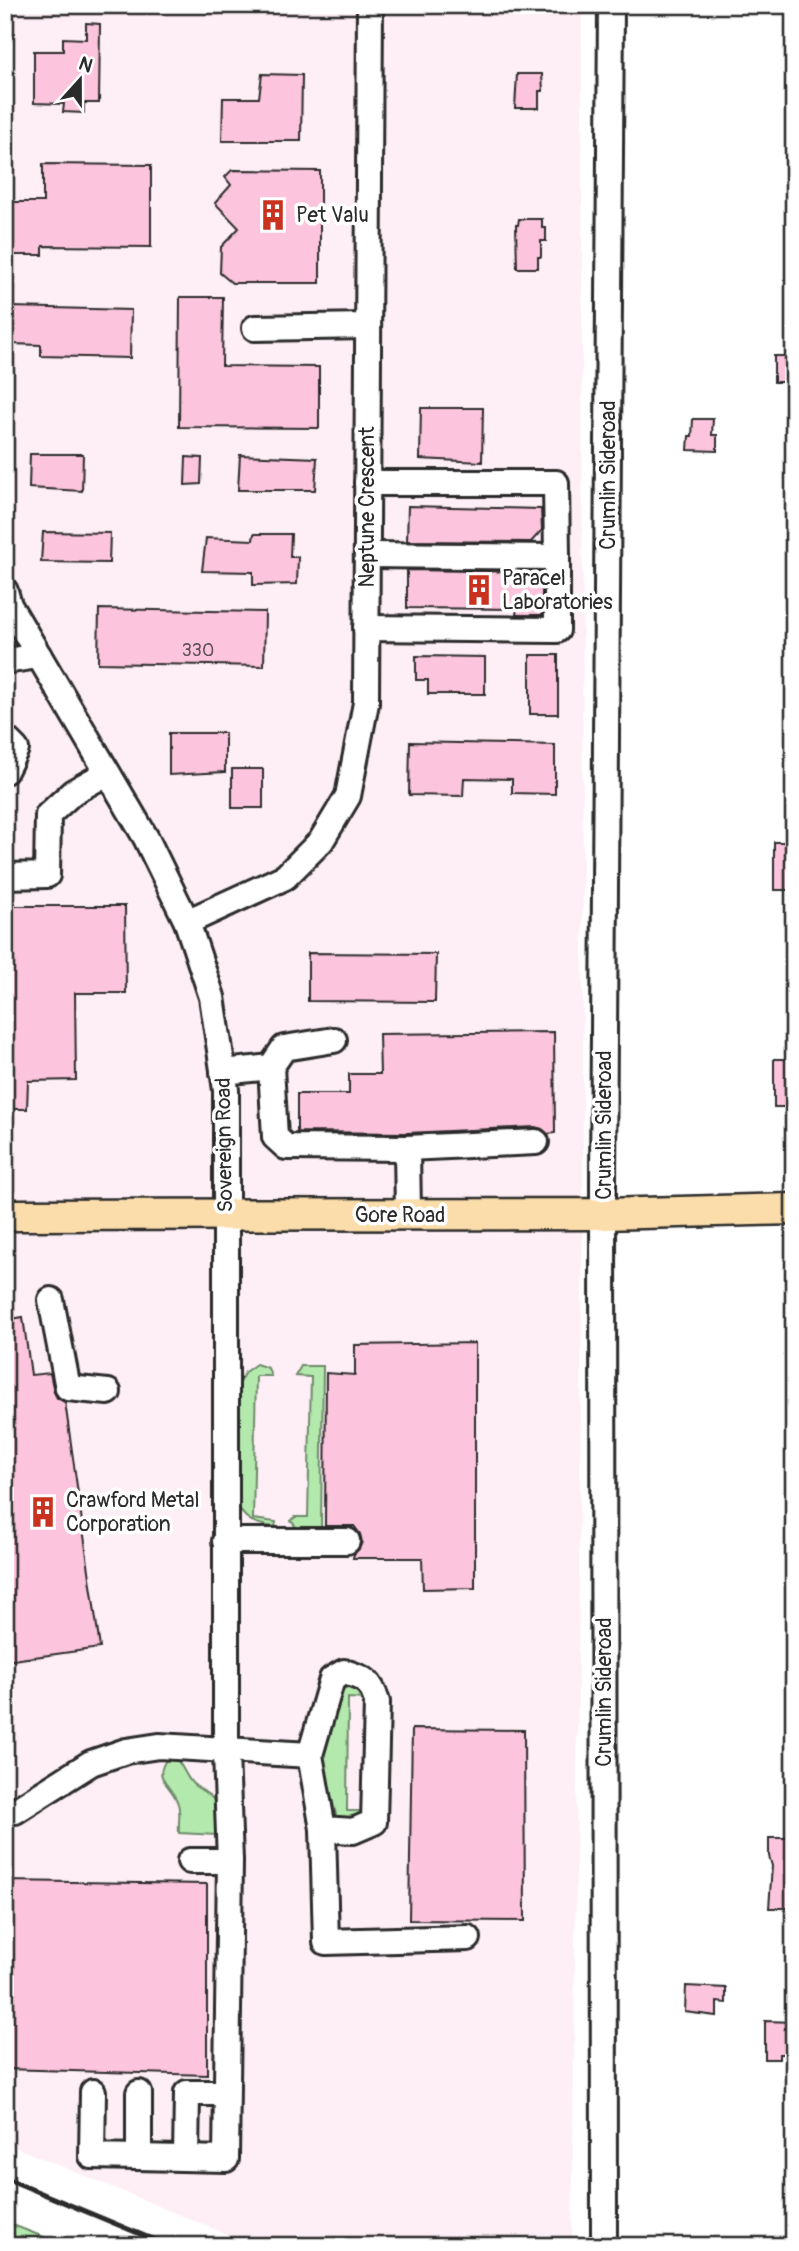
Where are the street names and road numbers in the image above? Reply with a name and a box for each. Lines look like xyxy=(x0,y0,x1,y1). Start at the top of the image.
street label: Crumlin Sideroad xyxy=(595,400,622,550)
street label: Neptune Crescent xyxy=(354,426,381,587)
street label: Crumlin Sideroad xyxy=(591,1050,618,1200)
street label: Sovereign Road xyxy=(210,1077,239,1213)
street label: Gore Road xyxy=(355,1202,445,1229)
street label: Crumlin Sideroad xyxy=(591,1617,618,1767)

